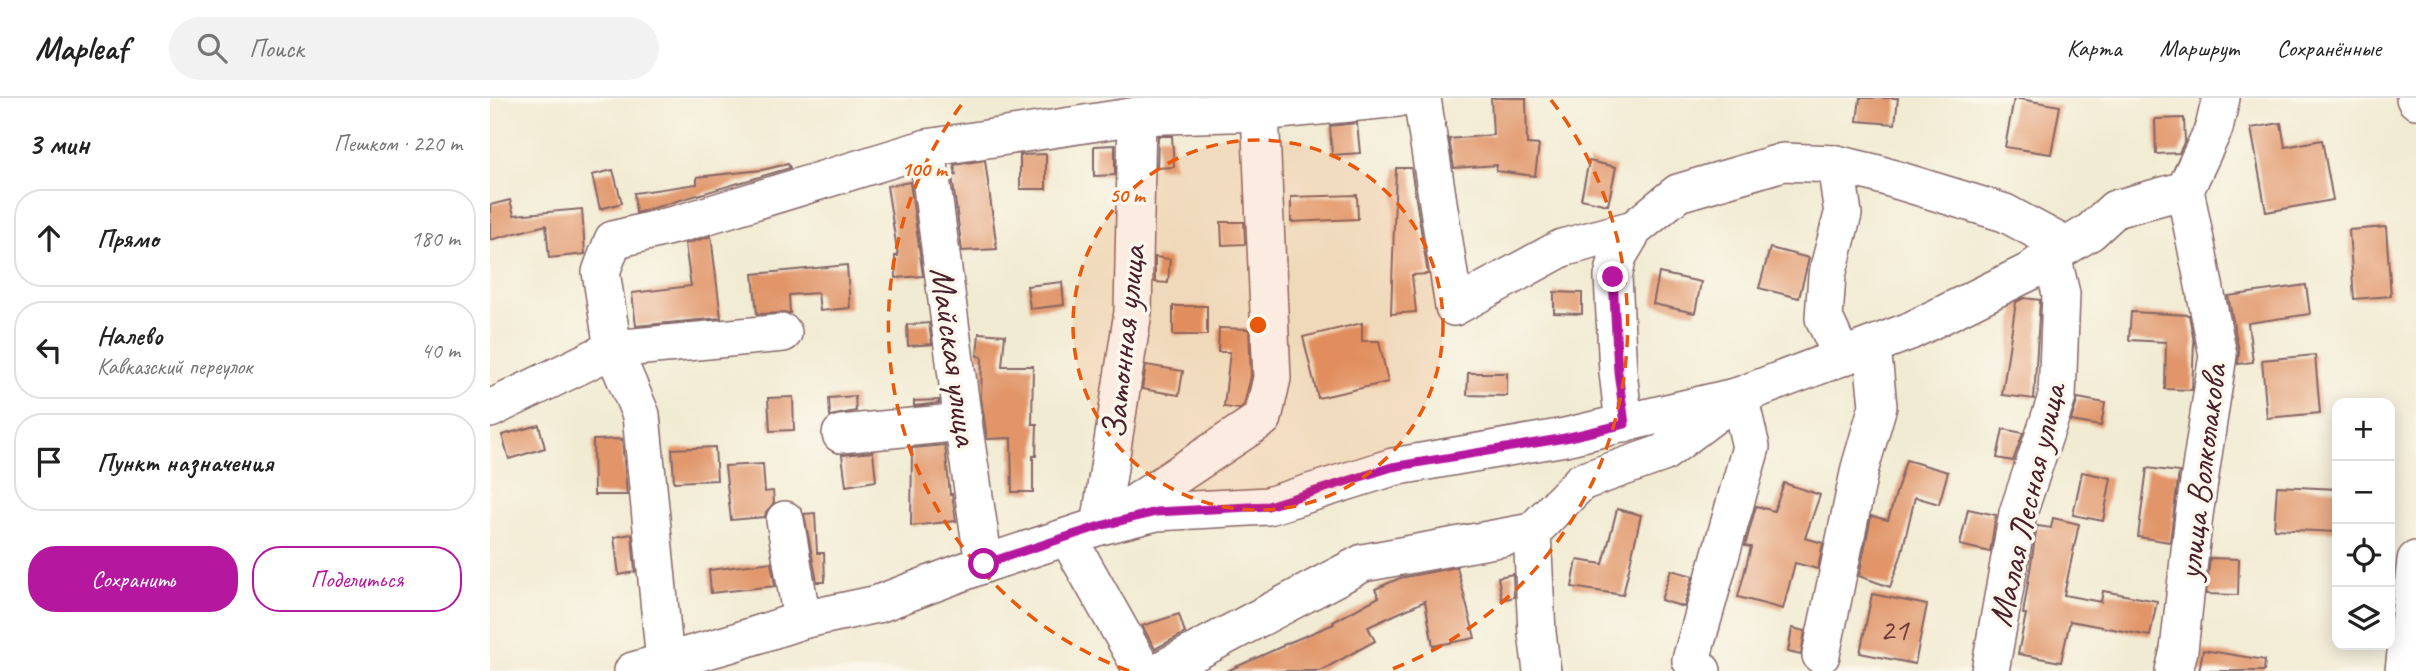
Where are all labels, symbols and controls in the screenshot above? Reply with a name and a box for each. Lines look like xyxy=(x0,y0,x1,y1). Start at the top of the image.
search box xyxy=(169,17,659,80)
text: Mapleaf xyxy=(35,27,127,69)
icon: search xyxy=(193,29,231,67)
text: Поиск xyxy=(249,32,304,65)
text: Карта xyxy=(2067,33,2122,63)
text: Маршрут xyxy=(2160,33,2239,63)
text: Сохранённые xyxy=(2277,33,2381,63)
text: 3 мин xyxy=(28,125,89,163)
text: Пешком · 220 m xyxy=(334,129,462,158)
text: 100 m xyxy=(901,156,949,182)
text: 50 m xyxy=(1109,182,1147,208)
icon: ahead xyxy=(30,219,68,257)
text: Прямо xyxy=(97,222,159,255)
text: 180 m xyxy=(411,224,460,253)
street label: Затонная улица xyxy=(1091,241,1156,441)
route end xyxy=(1597,261,1628,292)
street label: Майская улица xyxy=(920,264,990,450)
centre of rings xyxy=(1246,313,1270,337)
text: Налево xyxy=(97,319,163,352)
icon: left xyxy=(30,331,68,369)
text: 40 m xyxy=(421,336,460,365)
text: Кавказский переулок xyxy=(97,352,252,381)
street label: улица Волколакова xyxy=(2166,360,2237,584)
street label: Малая Лесная улица xyxy=(1977,377,2077,631)
map controls xyxy=(2332,398,2395,650)
button: + xyxy=(2332,398,2395,461)
icon: arrive xyxy=(30,443,68,481)
text: Пункт назначения xyxy=(97,446,273,479)
button: − xyxy=(2332,461,2395,524)
button: locate xyxy=(2332,524,2395,587)
button: Сохранить xyxy=(28,546,238,612)
button: Поделиться xyxy=(252,546,462,612)
route start xyxy=(968,548,999,579)
button: layers xyxy=(2332,587,2395,650)
house number: 21 xyxy=(1880,609,1910,650)

